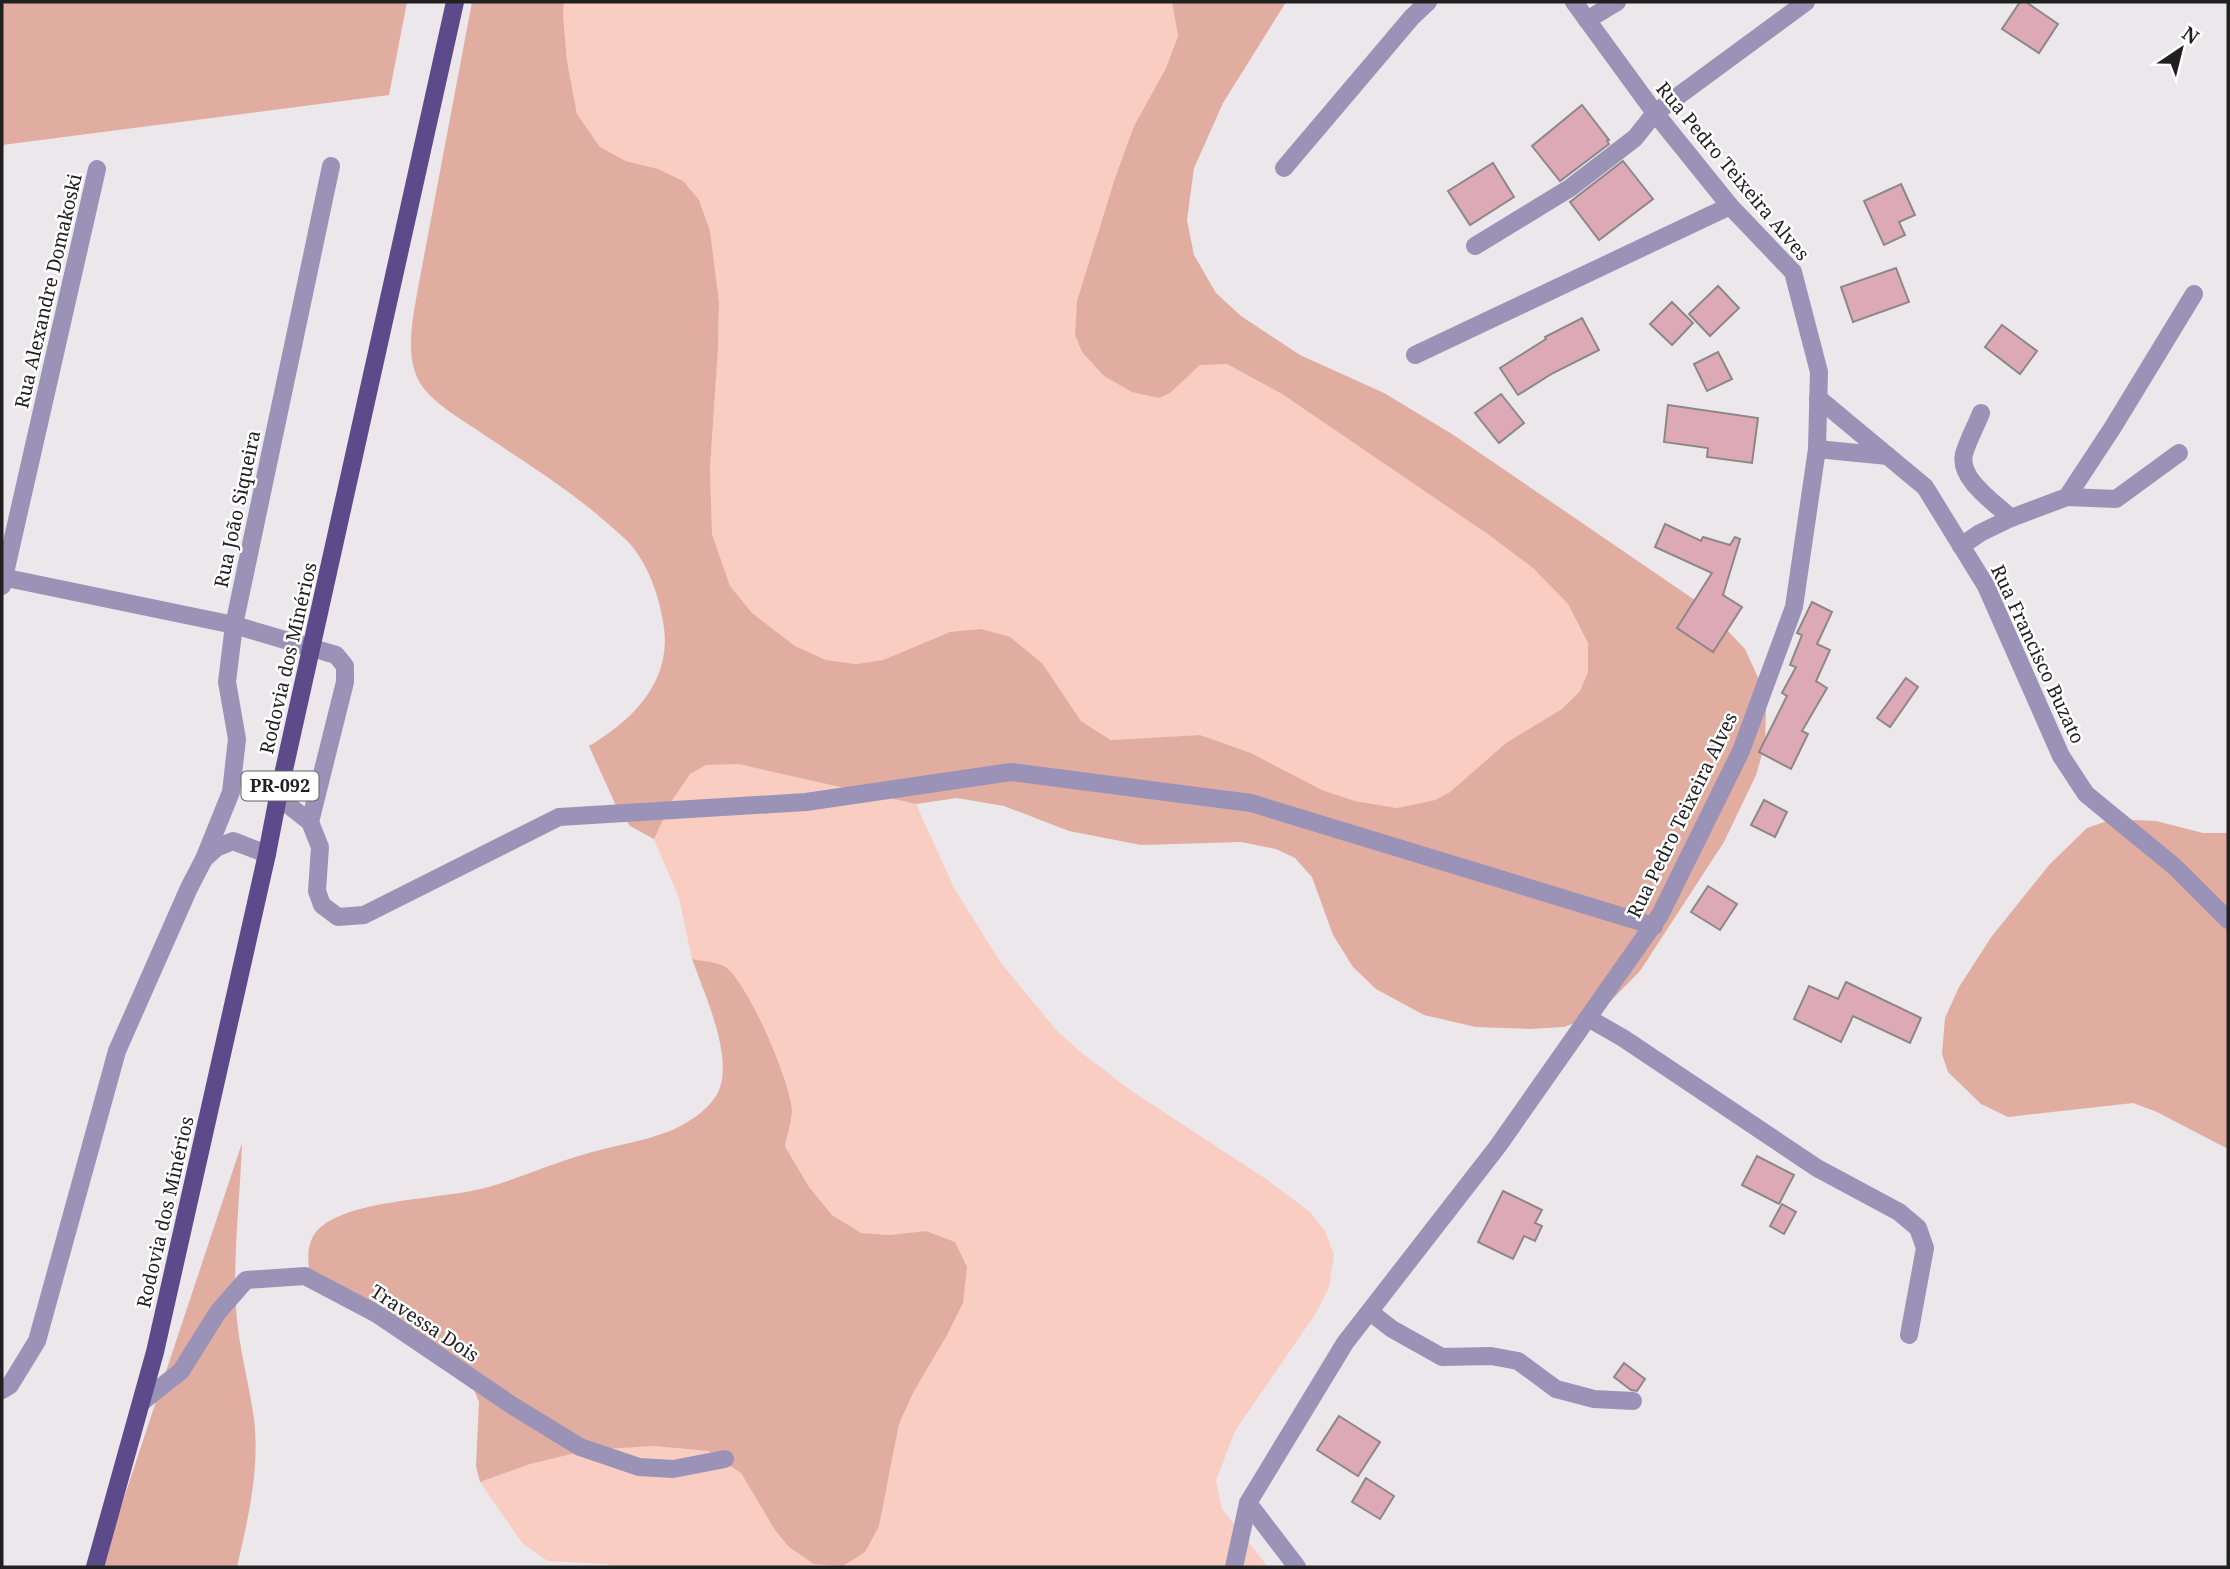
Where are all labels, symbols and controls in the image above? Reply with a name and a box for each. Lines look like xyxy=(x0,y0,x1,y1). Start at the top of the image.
north arrow xyxy=(2146,14,2216,84)
text: N xyxy=(2177,20,2204,50)
street label: Rua Pedro Teixeira Alves xyxy=(1650,76,1816,266)
street label: Rua Alexandre Domakoski xyxy=(8,171,88,411)
street label: Rua João Siqueira xyxy=(208,428,266,590)
street label: Rodovia dos Minérios xyxy=(253,560,323,756)
street label: Rua Francisco Buzato xyxy=(1985,560,2091,748)
street label: Rua Pedro Teixeira Alves xyxy=(1621,708,1743,922)
road number: PR-092 xyxy=(242,772,318,800)
street label: Rodovia dos Minérios xyxy=(130,1114,200,1310)
street label: Travessa Dois xyxy=(366,1278,484,1368)

